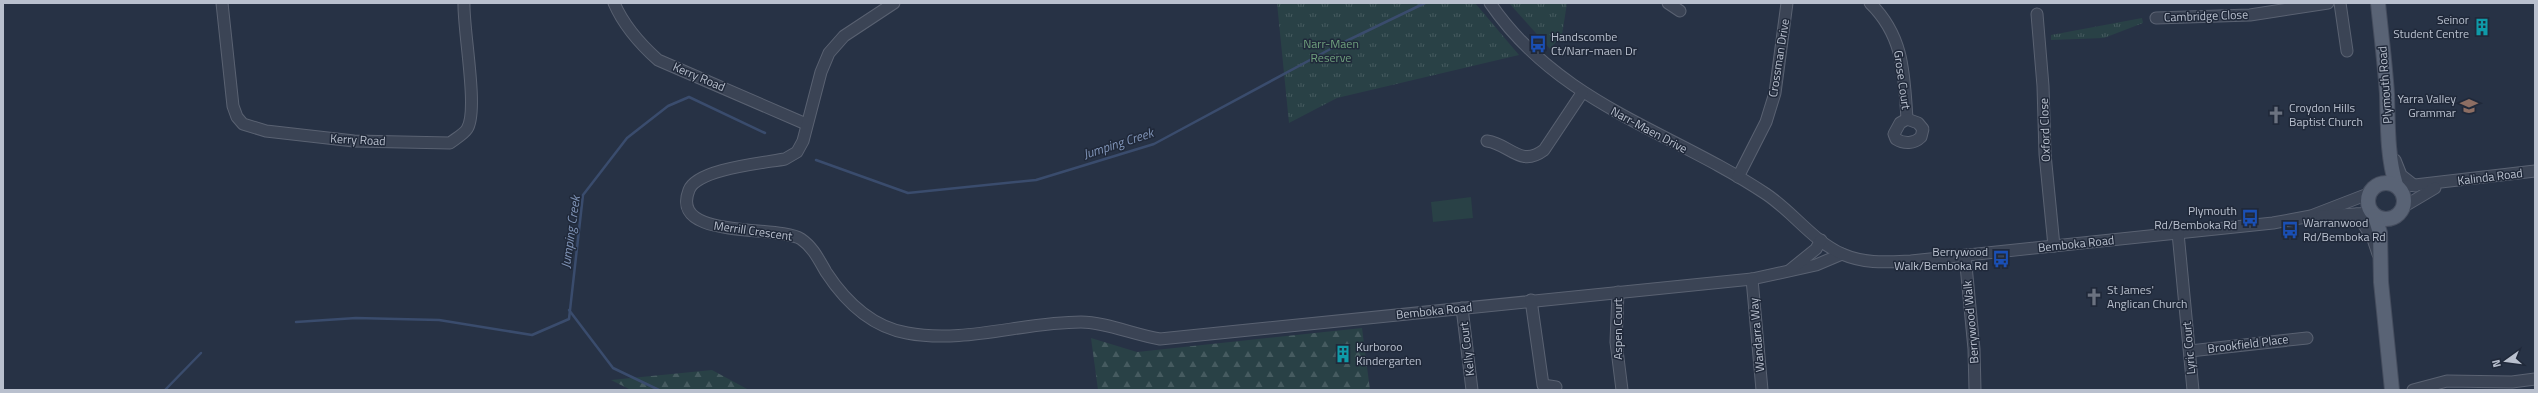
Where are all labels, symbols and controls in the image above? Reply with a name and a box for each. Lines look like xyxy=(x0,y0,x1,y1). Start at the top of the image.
street label: Cambridge Close xyxy=(2164,5,2248,26)
place label: Seinor Student Centre xyxy=(2393,10,2469,43)
street label: Crossman Drive xyxy=(1763,17,1794,99)
building icon: Seinor Student Centre xyxy=(2472,17,2492,37)
place label: Handscombe Ct/Narr-maen Dr xyxy=(1551,27,1637,60)
park label: Narr-Maen Reserve xyxy=(1303,34,1359,67)
bus stop icon: Handscombe Ct/Narr-maen Dr xyxy=(1528,34,1548,54)
street label: Plymouth Road xyxy=(2372,46,2397,124)
street label: Grose Court xyxy=(1889,49,1916,111)
street label: Kerry Road xyxy=(670,57,728,96)
place label: Yarra Valley Grammar xyxy=(2397,89,2456,122)
school or university icon: Yarra Valley Grammar xyxy=(2459,96,2479,116)
street label: Oxford Close xyxy=(2034,98,2055,162)
place label: Croydon Hills Baptist Church xyxy=(2289,98,2363,131)
street label: Narr-Maen Drive xyxy=(1607,101,1691,158)
church icon: Croydon Hills Baptist Church xyxy=(2266,105,2286,125)
water label: Jumping Creek xyxy=(1080,122,1158,164)
street label: Kerry Road xyxy=(330,129,386,150)
street label: Kalinda Road xyxy=(2456,163,2524,190)
water label: Jumping Creek xyxy=(555,192,585,269)
place label: Plymouth Rd/Bemboka Rd xyxy=(2154,201,2237,234)
bus stop icon: Plymouth Rd/Bemboka Rd xyxy=(2240,208,2260,228)
place label: Warranwood Rd/Bemboka Rd xyxy=(2303,213,2386,246)
street label: Merrill Crescent xyxy=(713,216,794,246)
bus stop icon: Warranwood Rd/Bemboka Rd xyxy=(2280,220,2300,240)
street label: Bemboka Road xyxy=(2037,230,2115,257)
place label: Berrywood Walk/Bemboka Rd xyxy=(1894,242,1988,275)
bus stop icon: Berrywood Walk/Bemboka Rd xyxy=(1991,249,2011,269)
street label: Berrywood Walk xyxy=(1957,279,1984,364)
place label: St James' Anglican Church xyxy=(2107,280,2188,313)
church icon: St James' Anglican Church xyxy=(2084,287,2104,307)
street label: Bemboka Road xyxy=(1395,297,1473,324)
street label: Aspen Court xyxy=(1608,297,1627,360)
street label: Wandarra Way xyxy=(1744,297,1769,373)
street label: Kelly Court xyxy=(1454,320,1479,377)
street label: Lyric Court xyxy=(2177,320,2200,375)
street label: Brookfield Place xyxy=(2206,329,2289,358)
place label: Kurboroo Kindergarten xyxy=(1356,337,1421,370)
north arrow xyxy=(2486,341,2526,381)
building icon: Kurboroo Kindergarten xyxy=(1333,344,1353,364)
text: N xyxy=(2488,358,2505,369)

